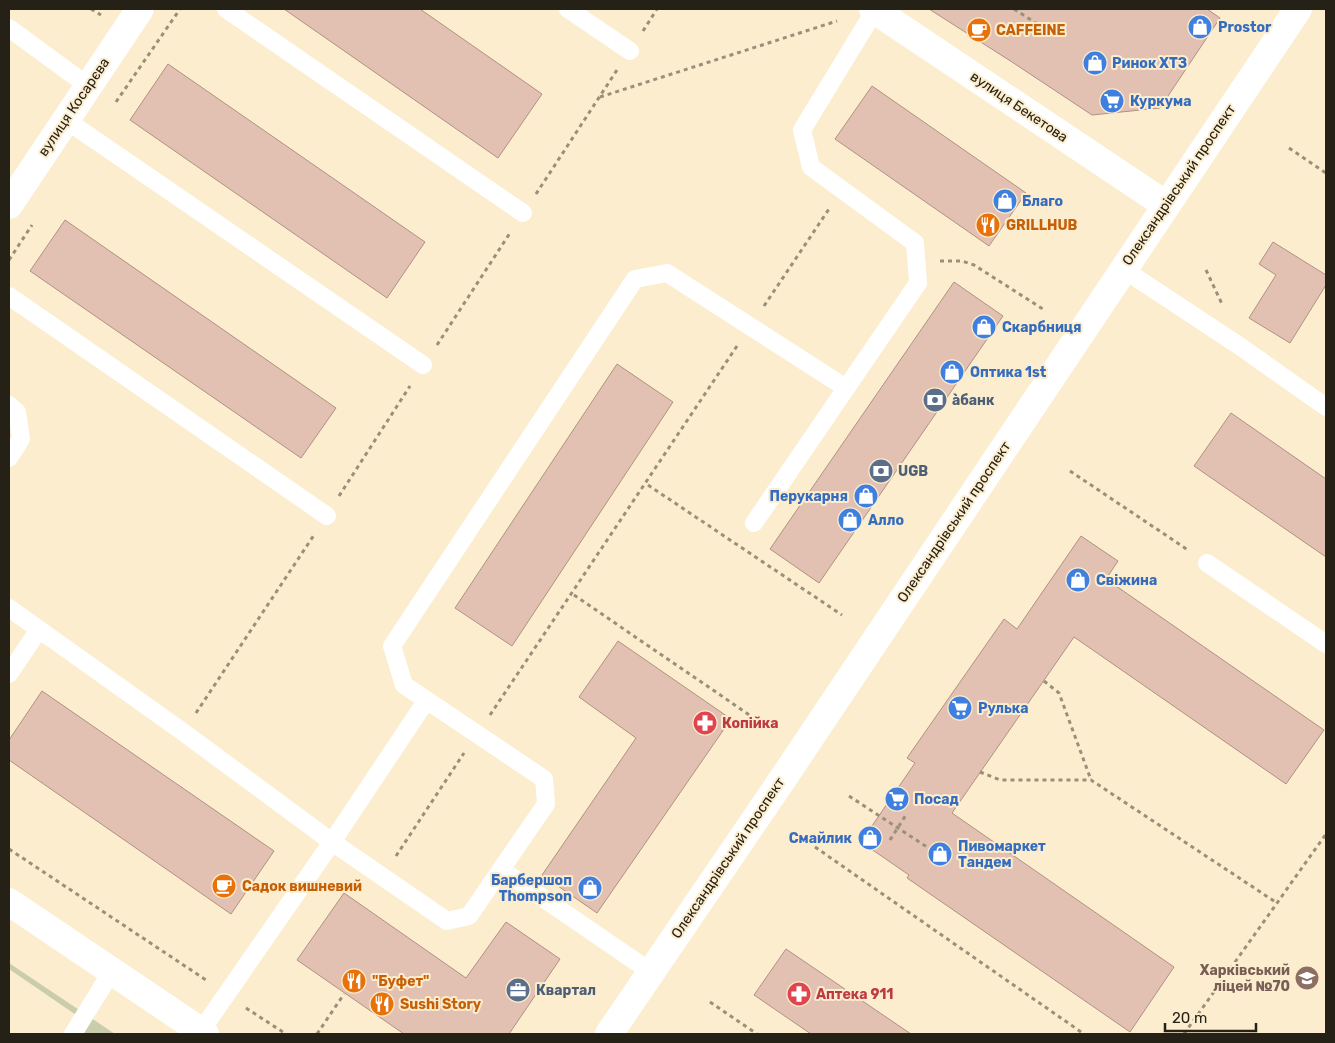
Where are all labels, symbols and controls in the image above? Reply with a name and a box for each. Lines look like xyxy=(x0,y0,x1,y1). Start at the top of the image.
shop icon: Prostor xyxy=(1187,14,1213,40)
cafe icon: CAFFEINE xyxy=(966,17,992,43)
place label: Prostor xyxy=(1218,19,1272,36)
place label: CAFFEINE xyxy=(996,22,1066,39)
shop icon: Ринок ХТЗ xyxy=(1082,50,1108,76)
street label: вулиця Косарєва xyxy=(35,55,113,159)
place label: Ринок ХТЗ xyxy=(1112,55,1187,72)
street label: вулиця Бекетова xyxy=(967,68,1071,146)
supermarket icon: Куркума xyxy=(1099,88,1125,114)
place label: Куркума xyxy=(1130,93,1191,110)
street label: Олександрівський проспект xyxy=(1119,101,1239,269)
shop icon: Благо xyxy=(992,188,1018,214)
place label: Благо xyxy=(1022,193,1063,210)
restaurant icon: GRILLHUB xyxy=(975,212,1001,238)
place label: GRILLHUB xyxy=(1006,217,1078,234)
shop icon: Скарбниця xyxy=(971,314,997,340)
place label: Скарбниця xyxy=(1002,319,1082,336)
shop icon: Оптика 1st xyxy=(939,359,965,385)
place label: Оптика 1st xyxy=(970,364,1047,381)
bank icon: а̀банк xyxy=(922,387,948,413)
place label: а̀банк xyxy=(952,392,995,409)
street label: Олександрівський проспект xyxy=(894,438,1014,606)
bank icon: UGB xyxy=(868,458,894,484)
place label: UGB xyxy=(898,463,928,480)
shop icon: Перукарня xyxy=(853,483,879,509)
place label: Перукарня xyxy=(769,488,848,505)
shop icon: Алло xyxy=(837,507,863,533)
place label: Алло xyxy=(868,512,904,529)
shop icon: Свіжина xyxy=(1065,567,1091,593)
place label: Свіжина xyxy=(1096,572,1157,589)
supermarket icon: Рулька xyxy=(947,695,973,721)
place label: Рулька xyxy=(978,700,1029,717)
pharmacy icon: Копійка xyxy=(692,710,718,736)
place label: Копійка xyxy=(722,715,778,732)
street label: Олександрівський проспект xyxy=(668,774,788,942)
supermarket icon: Посад xyxy=(884,786,910,812)
place label: Посад xyxy=(914,791,959,808)
shop icon: Смайлик xyxy=(857,825,883,851)
place label: Смайлик xyxy=(789,830,853,847)
place label: Пивомаркет Тандем xyxy=(958,838,1046,871)
shop icon: Пивомаркет Тандем xyxy=(927,841,953,867)
place label: Барбершоп Thompson xyxy=(491,872,572,905)
cafe icon: Садок вишневий xyxy=(211,873,237,899)
shop icon: Барбершоп Thompson xyxy=(577,875,603,901)
place label: Садок вишневий xyxy=(242,878,362,895)
place label: Харківський ліцей №70 xyxy=(1200,962,1290,995)
school or university icon: Харківський ліцей №70 xyxy=(1294,965,1320,991)
restaurant icon: "Буфет" xyxy=(341,968,367,994)
place label: "Буфет" xyxy=(372,973,429,990)
office icon: Квартал xyxy=(505,977,531,1003)
pharmacy icon: Аптека 911 xyxy=(786,981,812,1007)
place label: Квартал xyxy=(536,982,596,999)
place label: Аптека 911 xyxy=(816,986,893,1003)
restaurant icon: Sushi Story xyxy=(369,991,395,1017)
place label: Sushi Story xyxy=(400,996,482,1013)
scale bar xyxy=(1165,1000,1256,1032)
text: 20 m xyxy=(1172,1009,1207,1027)

